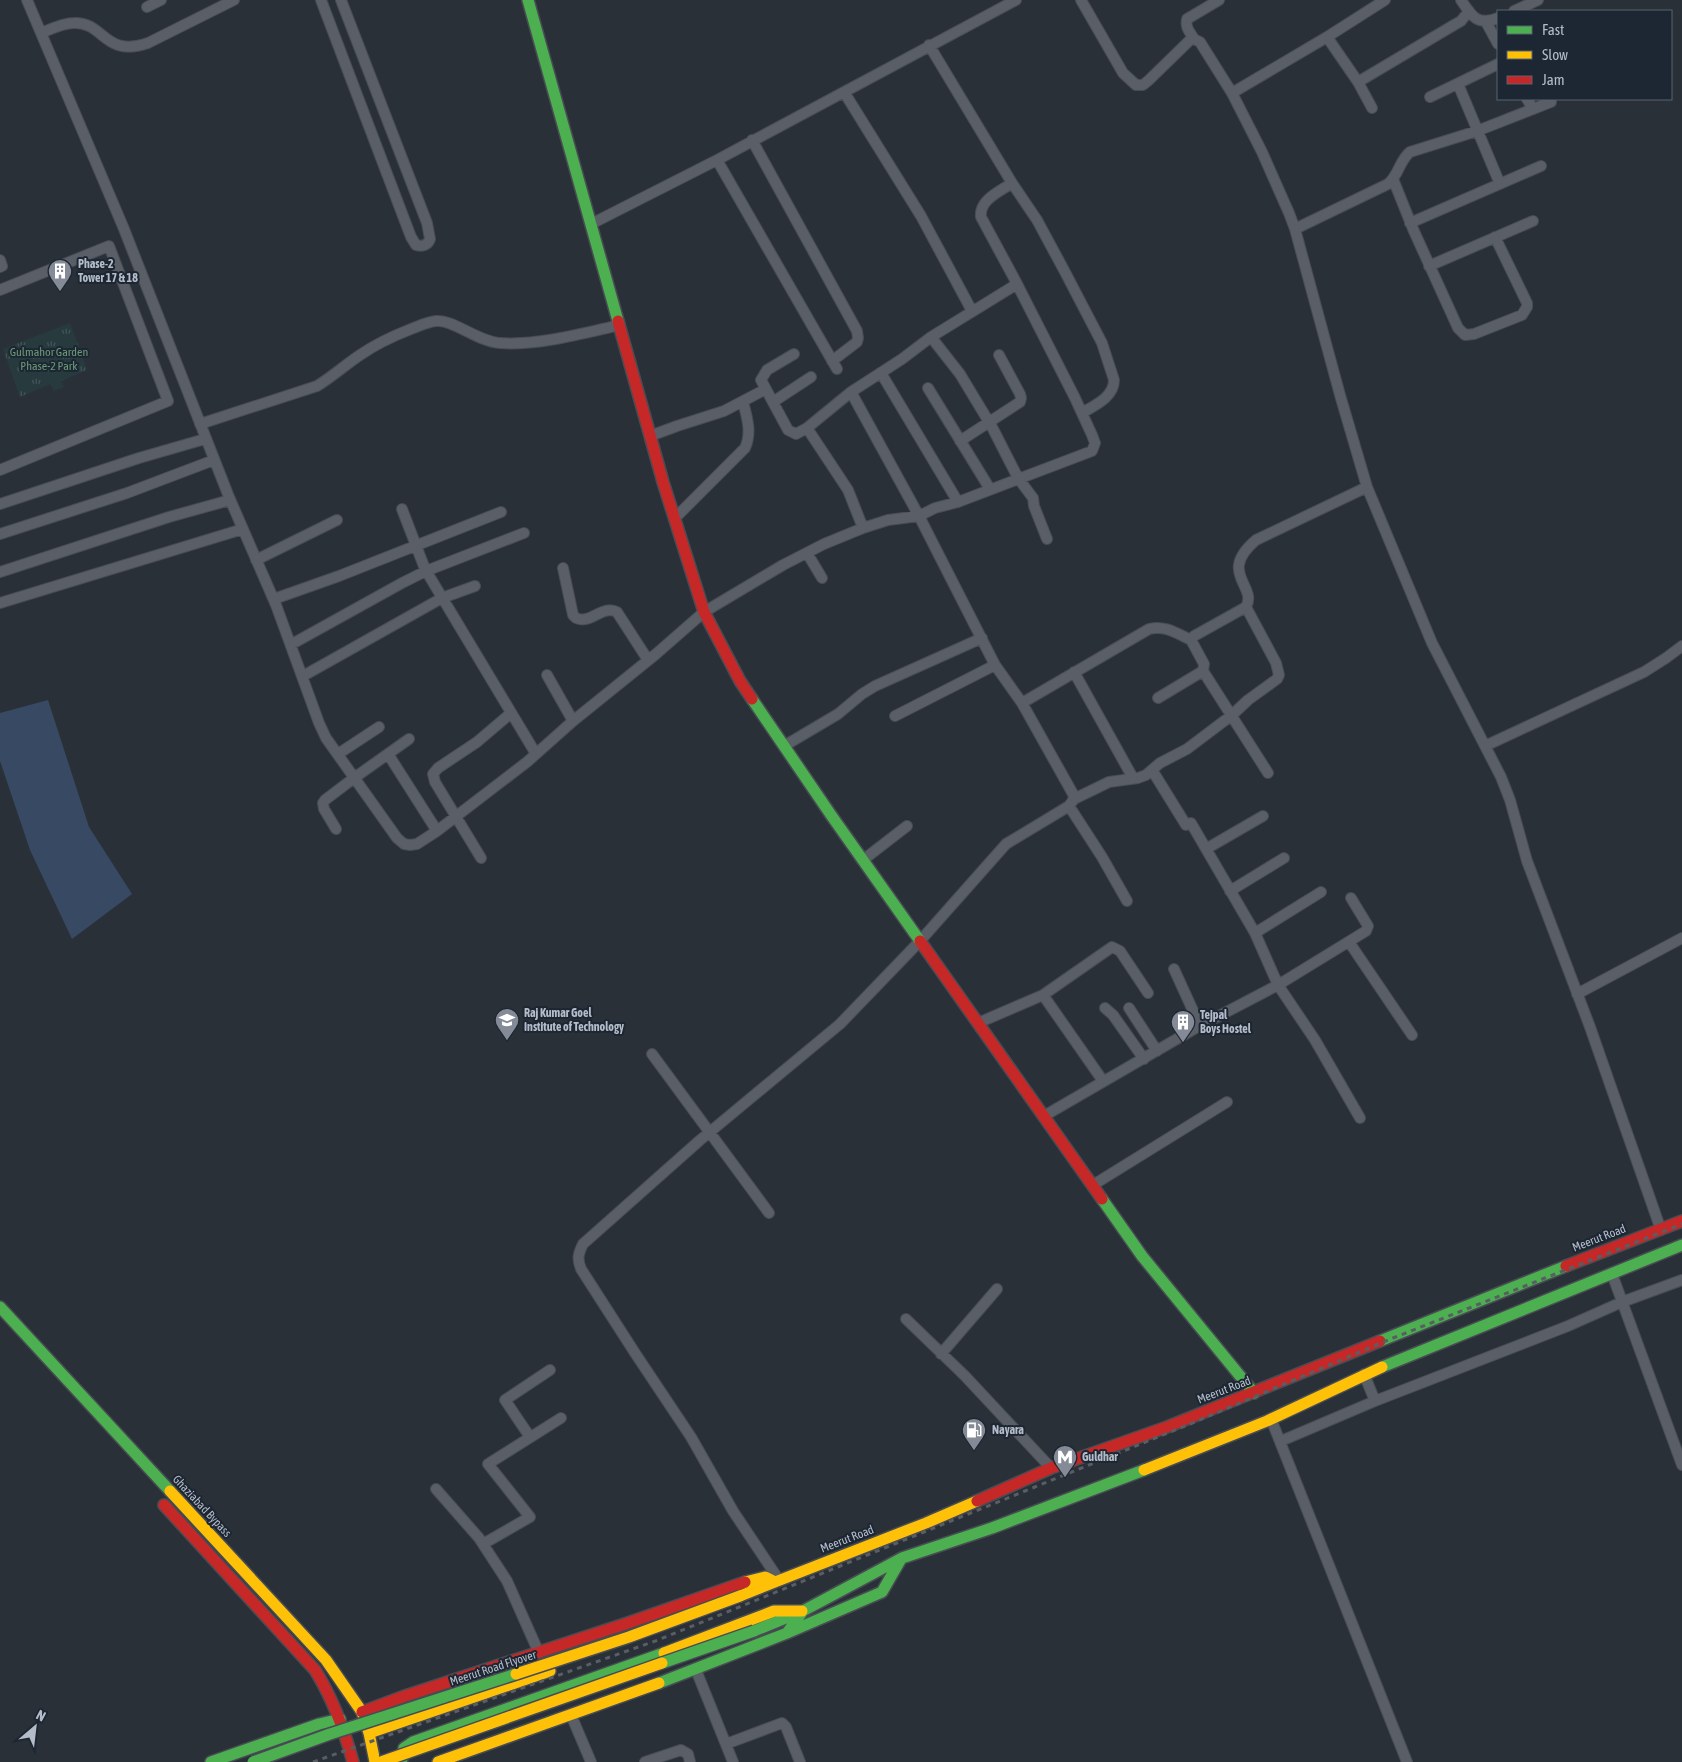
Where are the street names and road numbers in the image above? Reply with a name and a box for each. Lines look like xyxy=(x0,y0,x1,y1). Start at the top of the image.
street label: Meerut Road xyxy=(1570,1221,1628,1255)
street label: Meerut Road xyxy=(1195,1373,1253,1407)
street label: Ghaziabad Bypass xyxy=(170,1472,234,1540)
street label: Meerut Road xyxy=(818,1522,876,1556)
street label: Meerut Road Flyover xyxy=(448,1647,538,1689)

